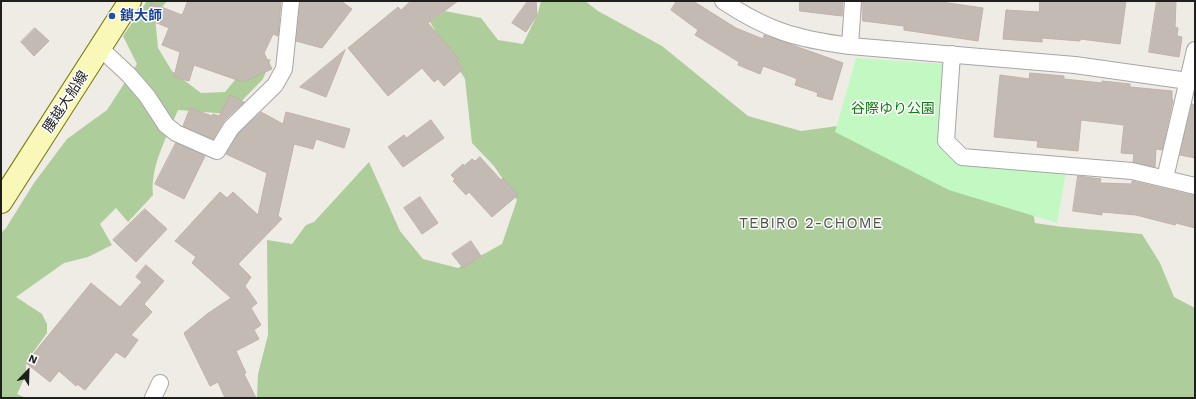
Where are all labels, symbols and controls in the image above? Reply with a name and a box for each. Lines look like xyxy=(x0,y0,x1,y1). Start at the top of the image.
place label: 鎖大師 xyxy=(120,8,162,24)
marker: 鎖大師 xyxy=(107,11,117,21)
street label: 腰越大船線 xyxy=(40,68,92,136)
park label: 谷際ゆり公園 xyxy=(851,101,935,117)
district label: TEBIRO 2-CHOME xyxy=(739,215,883,233)
north arrow xyxy=(8,351,48,391)
text: N xyxy=(27,352,39,367)

